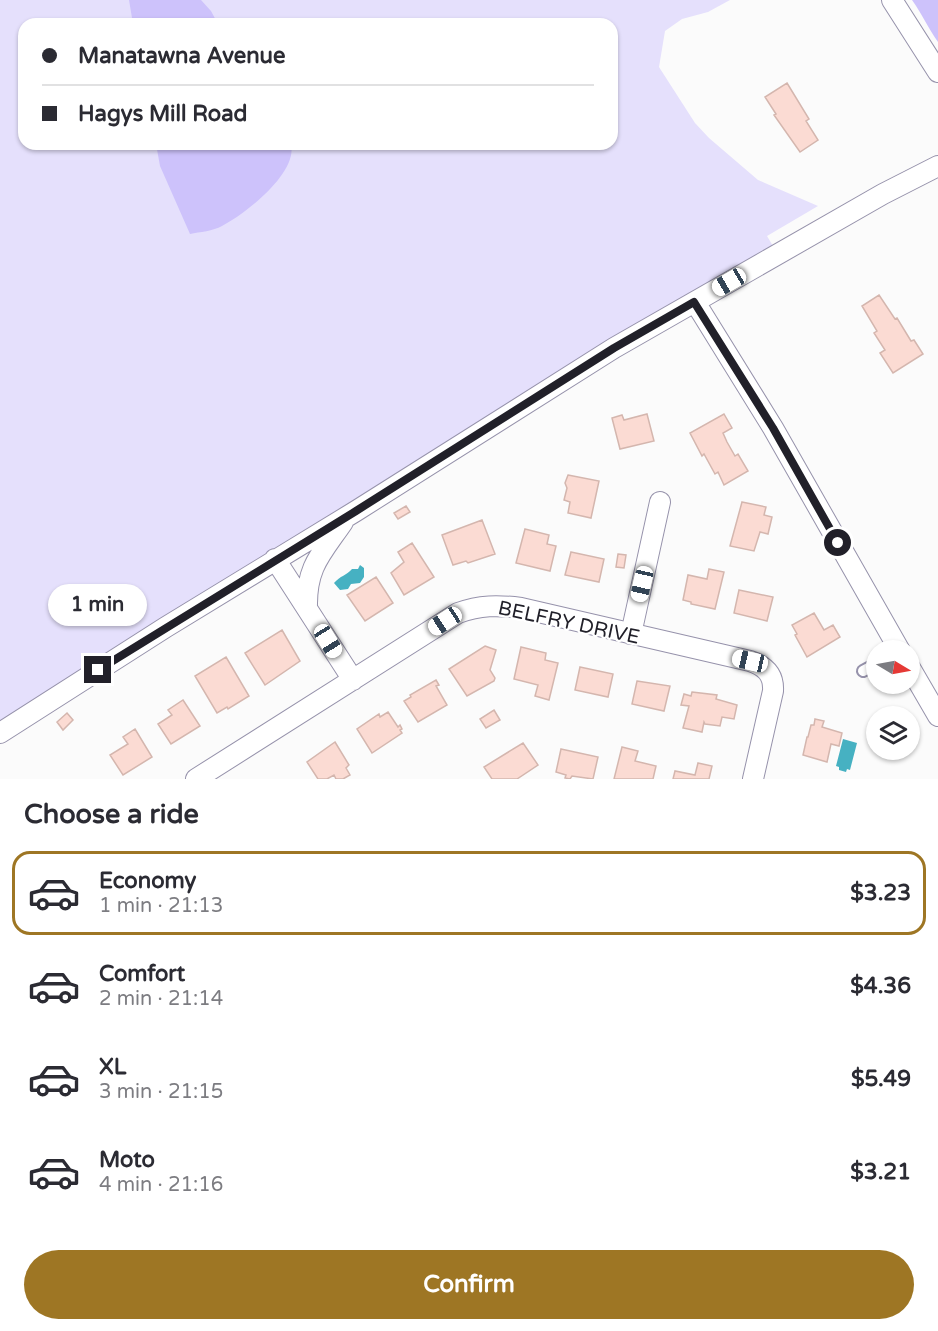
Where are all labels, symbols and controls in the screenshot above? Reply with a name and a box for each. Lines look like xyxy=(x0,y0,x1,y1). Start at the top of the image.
text: Manatawna Avenue xyxy=(78,43,285,69)
text: Hagys Mill Road xyxy=(78,101,247,127)
car xyxy=(709,265,749,299)
route start xyxy=(824,529,851,556)
car xyxy=(629,564,655,604)
callout: 1 min xyxy=(48,583,148,625)
text: 1 min xyxy=(71,593,124,617)
street label: BELFRY DRIVE xyxy=(496,596,642,650)
car xyxy=(425,604,465,638)
car xyxy=(311,621,345,661)
north arrow xyxy=(866,640,920,694)
map controls xyxy=(866,640,920,760)
car xyxy=(730,648,770,674)
route end xyxy=(84,656,111,683)
button: layers xyxy=(866,706,920,760)
text: Choose a ride xyxy=(24,798,199,831)
icon: car xyxy=(27,866,81,920)
text: Economy xyxy=(99,868,196,894)
text: $3.23 xyxy=(850,880,911,906)
text: 1 min · 21:13 xyxy=(99,894,223,918)
icon: car xyxy=(27,959,81,1013)
text: Comfort xyxy=(99,961,185,987)
text: $4.36 xyxy=(850,973,911,999)
text: 2 min · 21:14 xyxy=(99,987,223,1011)
icon: car xyxy=(27,1052,81,1106)
text: XL xyxy=(99,1054,126,1080)
text: $5.49 xyxy=(851,1066,911,1092)
text: 3 min · 21:15 xyxy=(99,1080,223,1104)
icon: car xyxy=(27,1145,81,1199)
text: Moto xyxy=(99,1147,155,1173)
text: $3.21 xyxy=(850,1159,911,1185)
text: 4 min · 21:16 xyxy=(99,1173,223,1197)
button: Confirm xyxy=(24,1250,914,1319)

